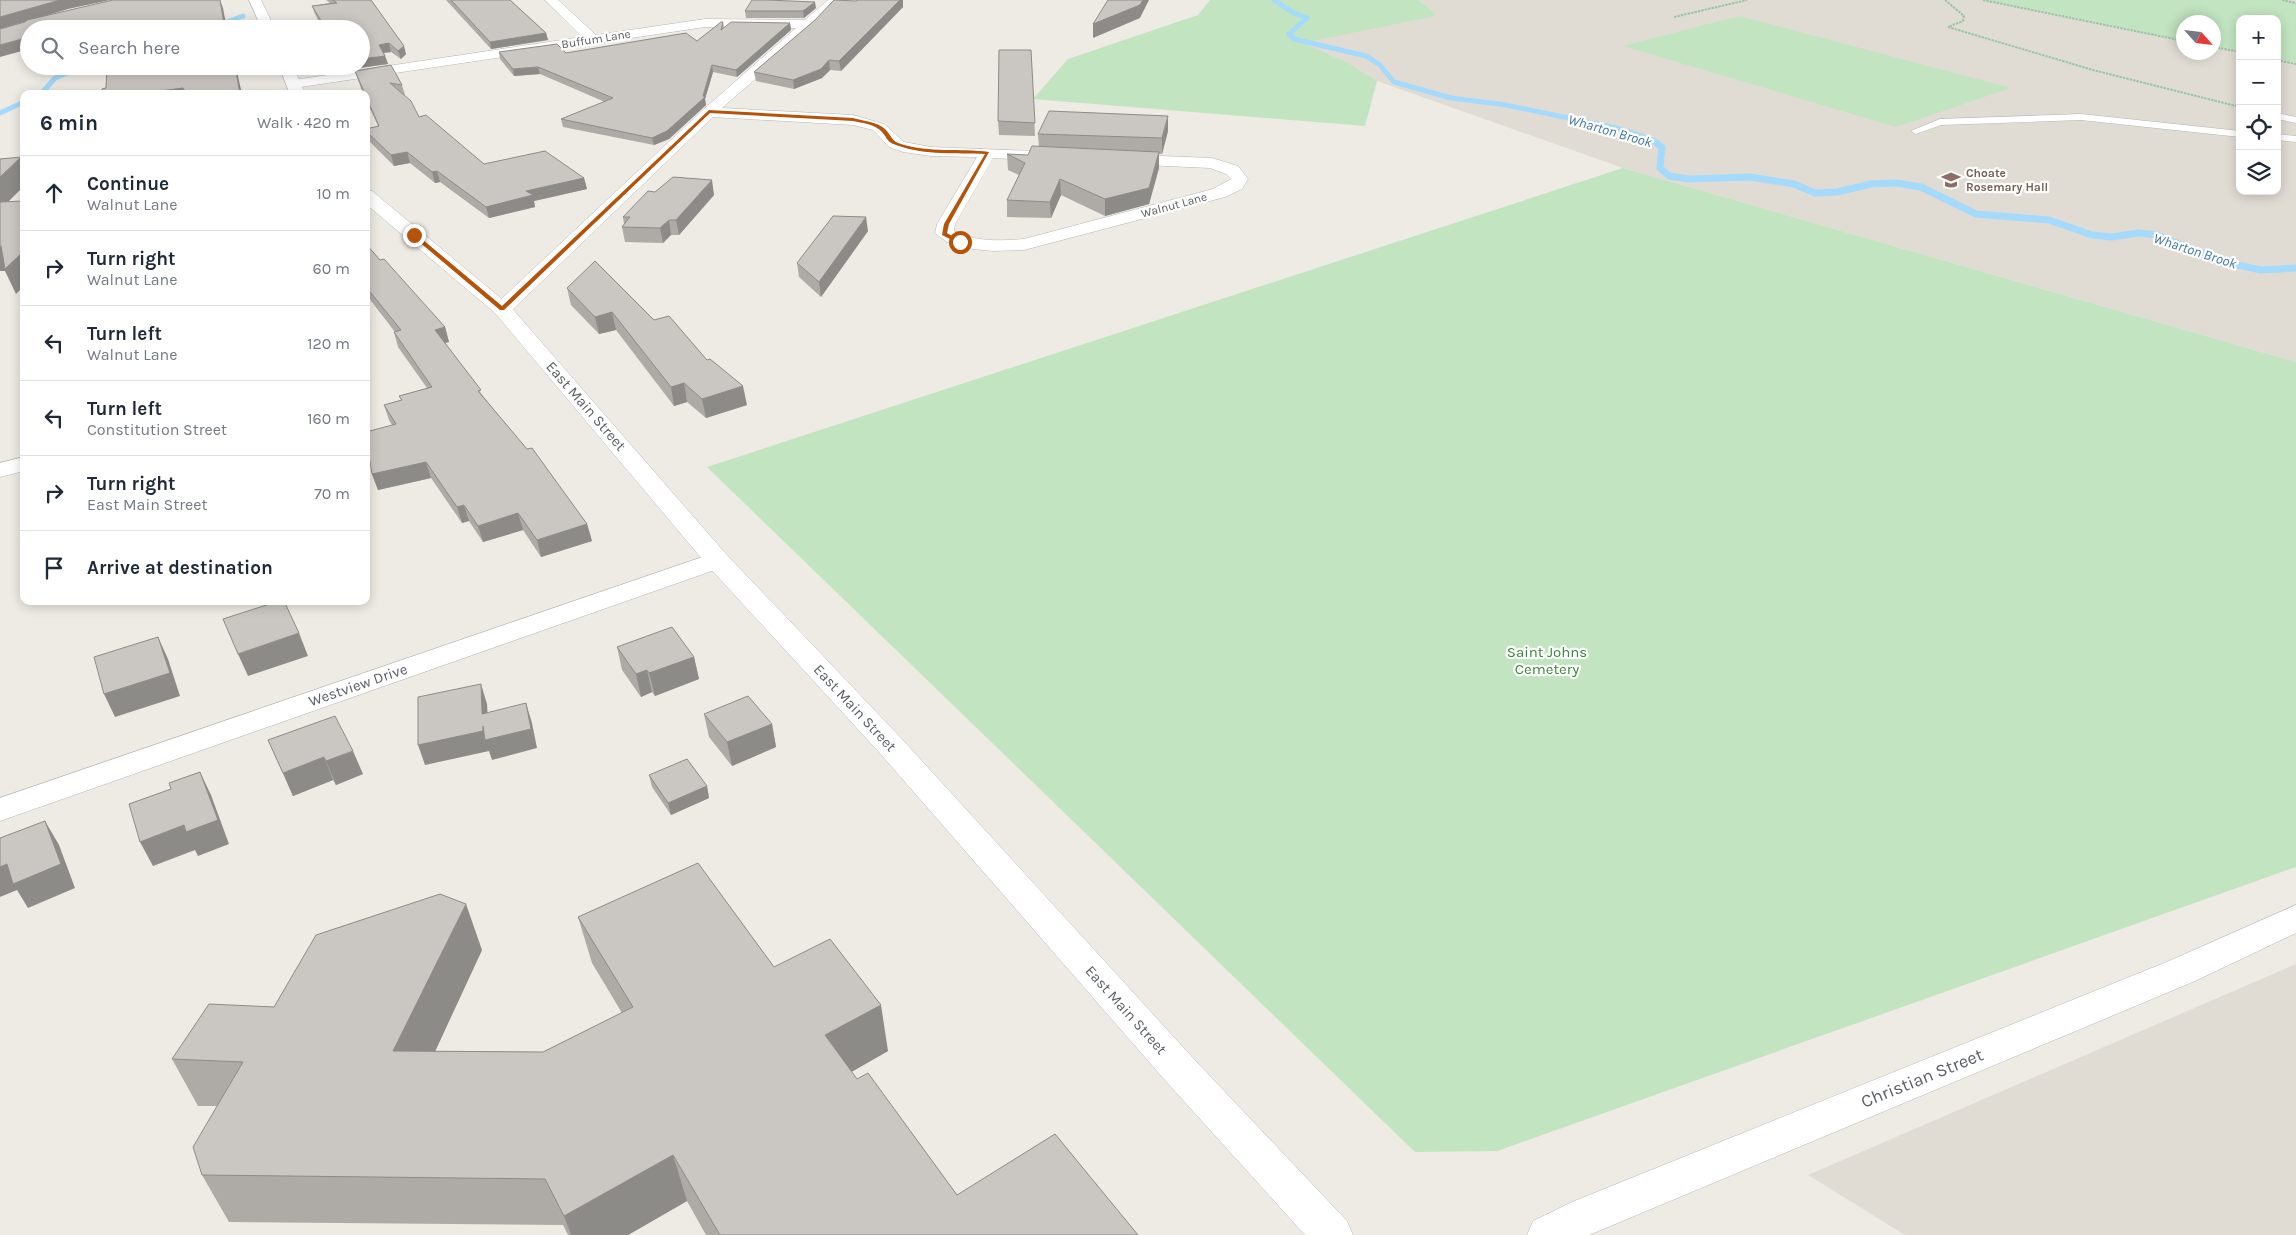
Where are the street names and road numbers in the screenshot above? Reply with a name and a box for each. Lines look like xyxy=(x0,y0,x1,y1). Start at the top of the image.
street label: Buffum Lane xyxy=(560,27,632,51)
street label: Walnut Lane xyxy=(1139,189,1209,221)
street label: East Main Street xyxy=(542,357,630,455)
street label: Westview Drive xyxy=(306,660,410,710)
street label: East Main Street xyxy=(810,661,900,756)
street label: East Main Street xyxy=(1082,962,1171,1058)
street label: Christian Street xyxy=(1858,1043,1987,1113)

